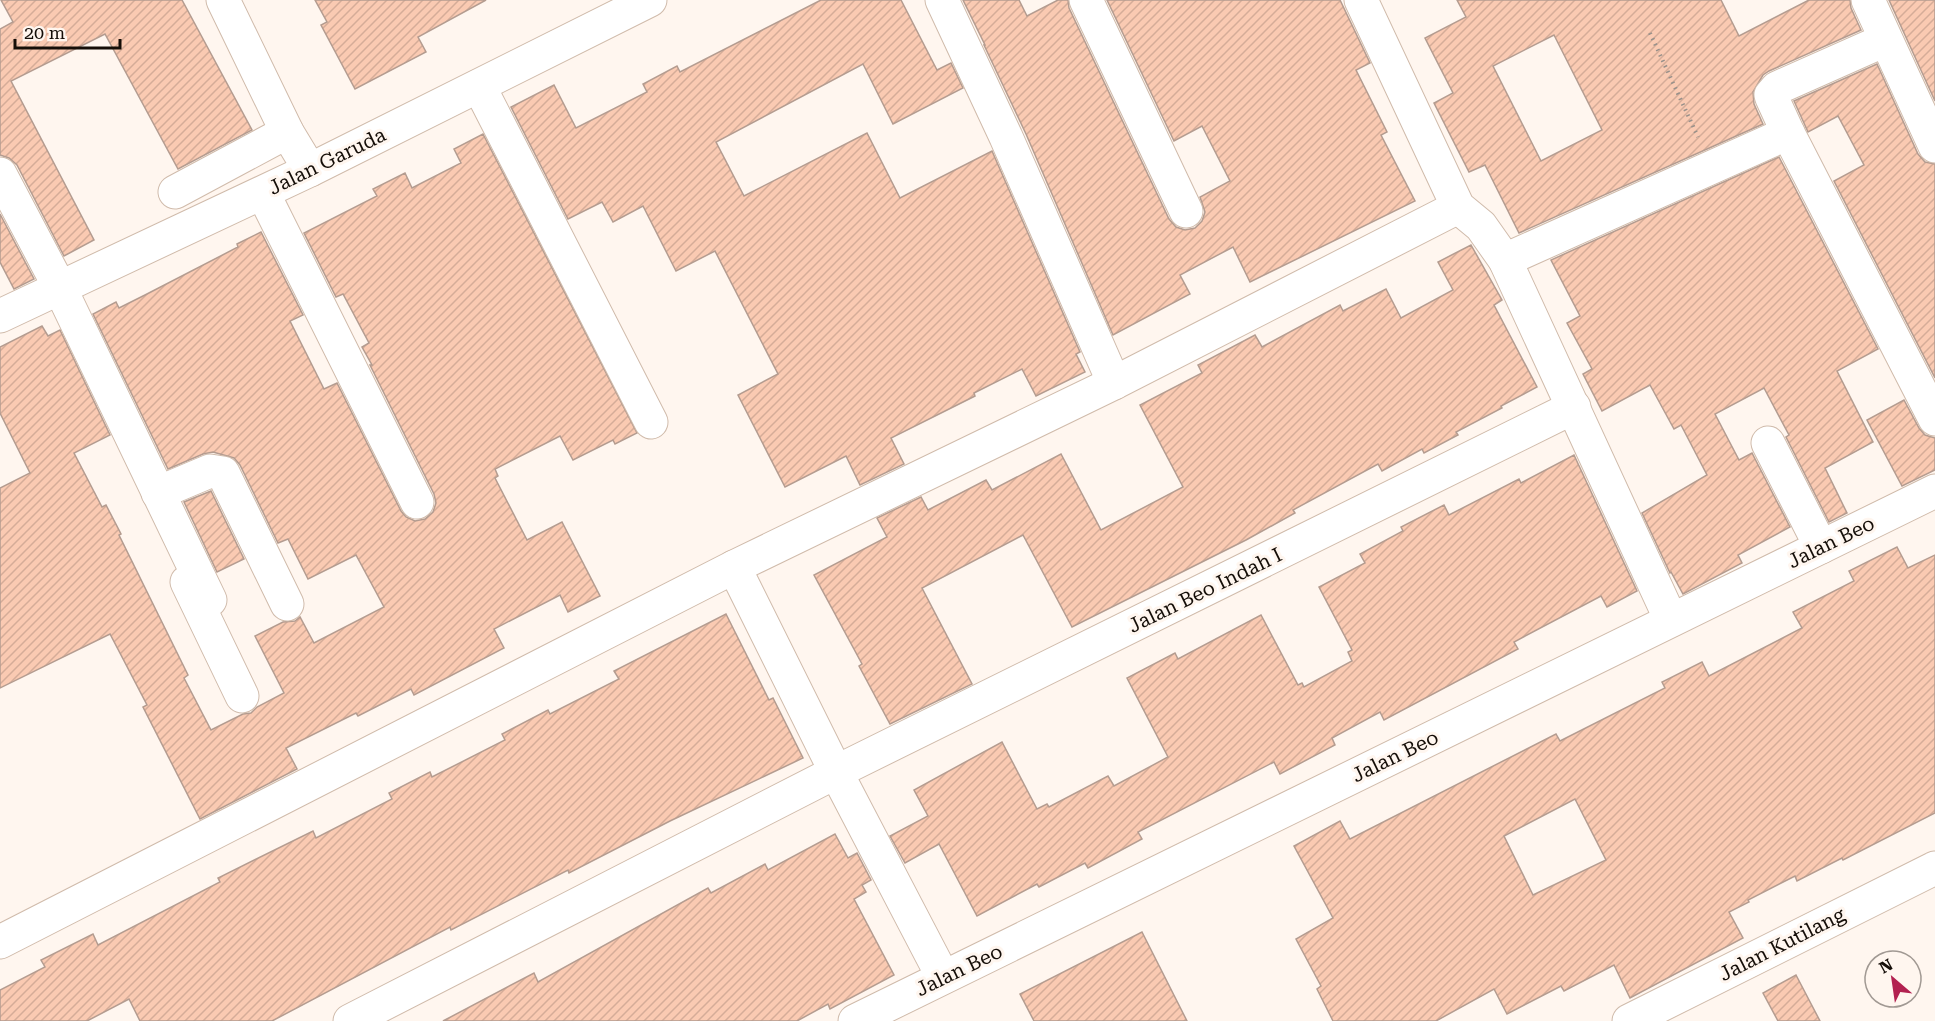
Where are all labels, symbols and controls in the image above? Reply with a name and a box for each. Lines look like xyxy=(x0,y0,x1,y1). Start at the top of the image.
scale bar xyxy=(15,12,120,50)
text: 20 m xyxy=(24,22,65,43)
street label: Jalan Garuda xyxy=(264,122,390,200)
street label: Jalan Beo xyxy=(1784,511,1878,573)
street label: Jalan Beo Indah I xyxy=(1124,542,1286,638)
street label: Jalan Beo xyxy=(1348,725,1442,787)
street label: Jalan Kutilang xyxy=(1715,902,1850,986)
street label: Jalan Beo xyxy=(912,939,1006,1001)
north arrow xyxy=(1863,949,1923,1009)
text: N xyxy=(1876,955,1896,978)

